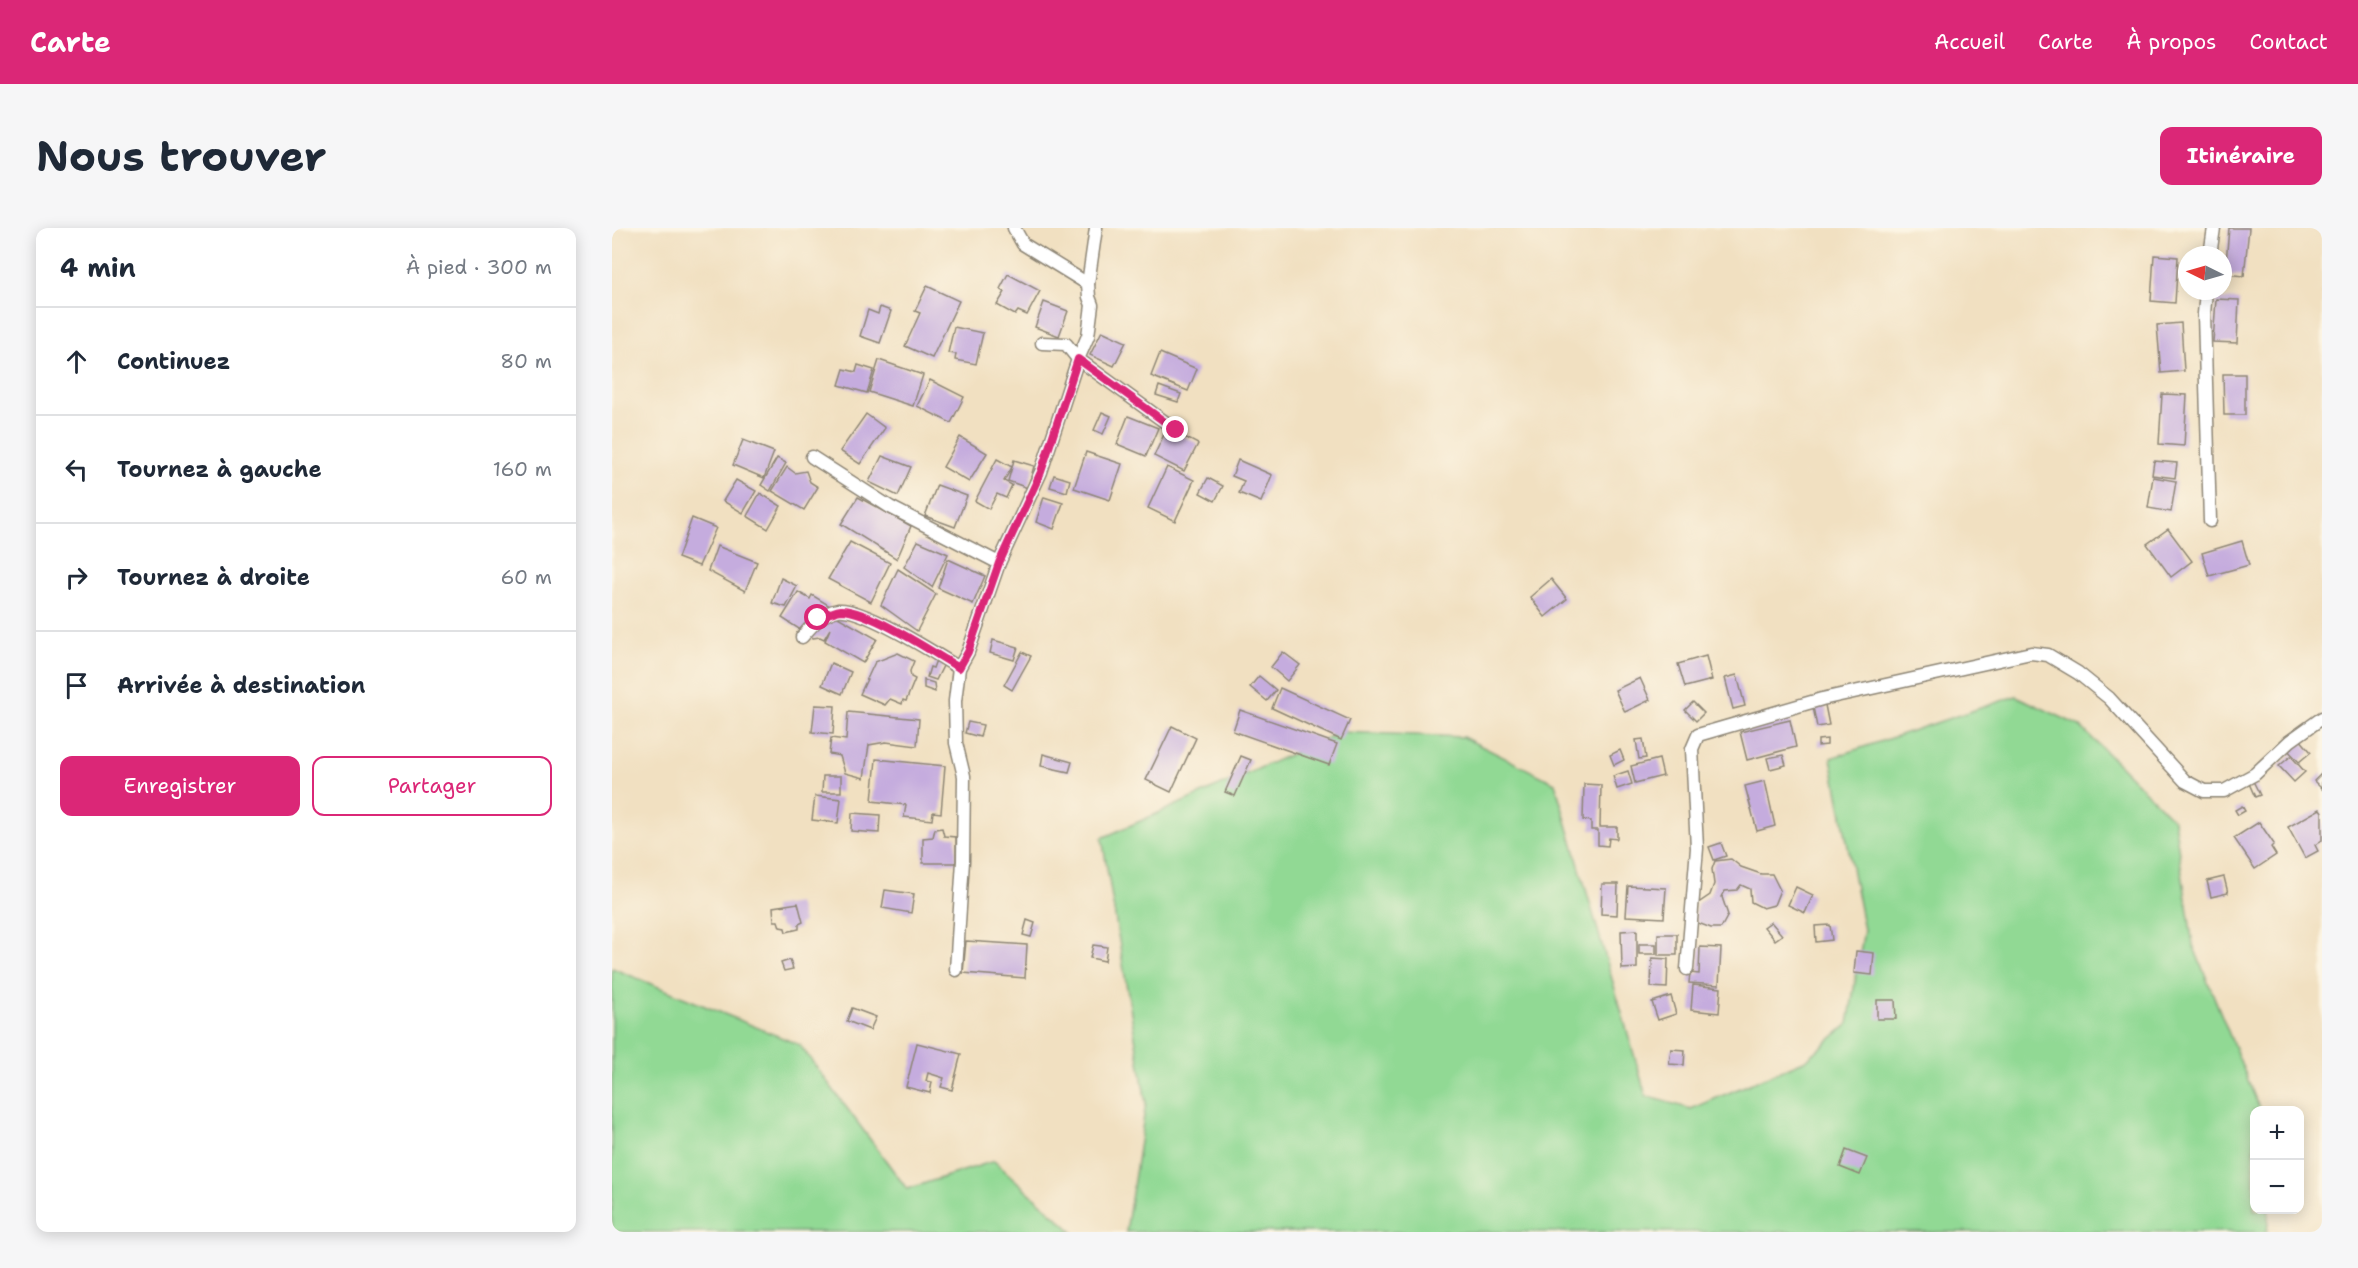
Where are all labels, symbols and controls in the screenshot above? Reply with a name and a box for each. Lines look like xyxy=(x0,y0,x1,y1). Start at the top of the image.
text: Carte xyxy=(30,23,111,61)
text: Accueil xyxy=(1934,28,2005,56)
text: Carte xyxy=(2038,28,2093,56)
text: À propos xyxy=(2126,28,2216,56)
text: Contact xyxy=(2249,28,2328,56)
button: Itinéraire xyxy=(2160,127,2322,185)
text: Nous trouver xyxy=(36,128,326,184)
north arrow xyxy=(2178,246,2232,300)
text: 4 min xyxy=(60,250,136,285)
text: À pied · 300 m xyxy=(406,254,552,280)
icon: ahead xyxy=(60,345,93,378)
text: Continuez xyxy=(117,347,230,376)
text: 80 m xyxy=(500,348,552,374)
route end xyxy=(1162,416,1188,442)
icon: left xyxy=(60,453,93,486)
text: Tournez à gauche xyxy=(117,455,322,484)
text: 160 m xyxy=(493,456,552,482)
icon: right xyxy=(60,561,93,594)
text: Tournez à droite xyxy=(117,563,310,592)
text: 60 m xyxy=(500,564,552,590)
route start xyxy=(804,604,830,630)
icon: arrive xyxy=(60,669,93,702)
text: Arrivée à destination xyxy=(117,671,365,700)
button: Enregistrer xyxy=(60,756,300,816)
button: Partager xyxy=(312,756,552,816)
map controls xyxy=(2250,1106,2304,1214)
button: + xyxy=(2250,1106,2304,1160)
button: − xyxy=(2250,1160,2304,1214)

